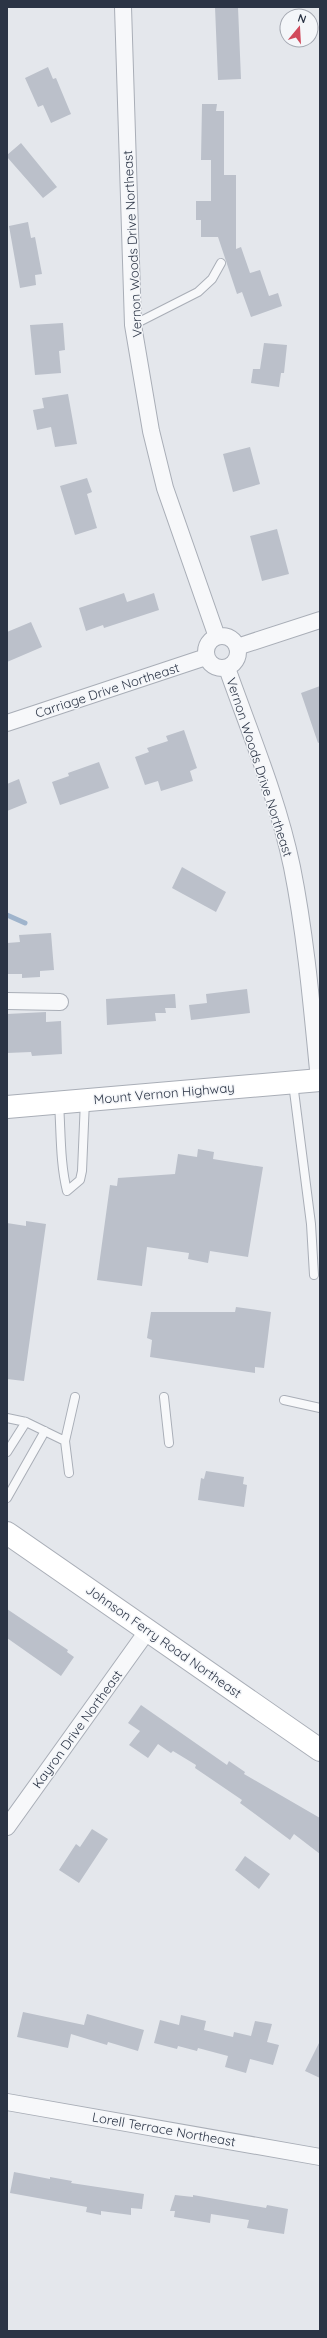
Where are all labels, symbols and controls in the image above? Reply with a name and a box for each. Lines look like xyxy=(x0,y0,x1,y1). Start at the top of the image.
north arrow xyxy=(279,8,319,48)
text: N xyxy=(296,11,308,26)
street label: Vernon Woods Drive Northeast xyxy=(119,150,145,338)
street label: Carriage Drive Northeast xyxy=(33,659,181,721)
street label: Vernon Woods Drive Northeast xyxy=(223,675,297,859)
street label: Mount Vernon Highway xyxy=(93,1079,235,1107)
street label: Johnson Ferry Road Northeast xyxy=(83,1581,245,1701)
street label: Kayron Drive Northeast xyxy=(29,1667,125,1791)
street label: Lorell Terrace Northeast xyxy=(91,2109,237,2149)

